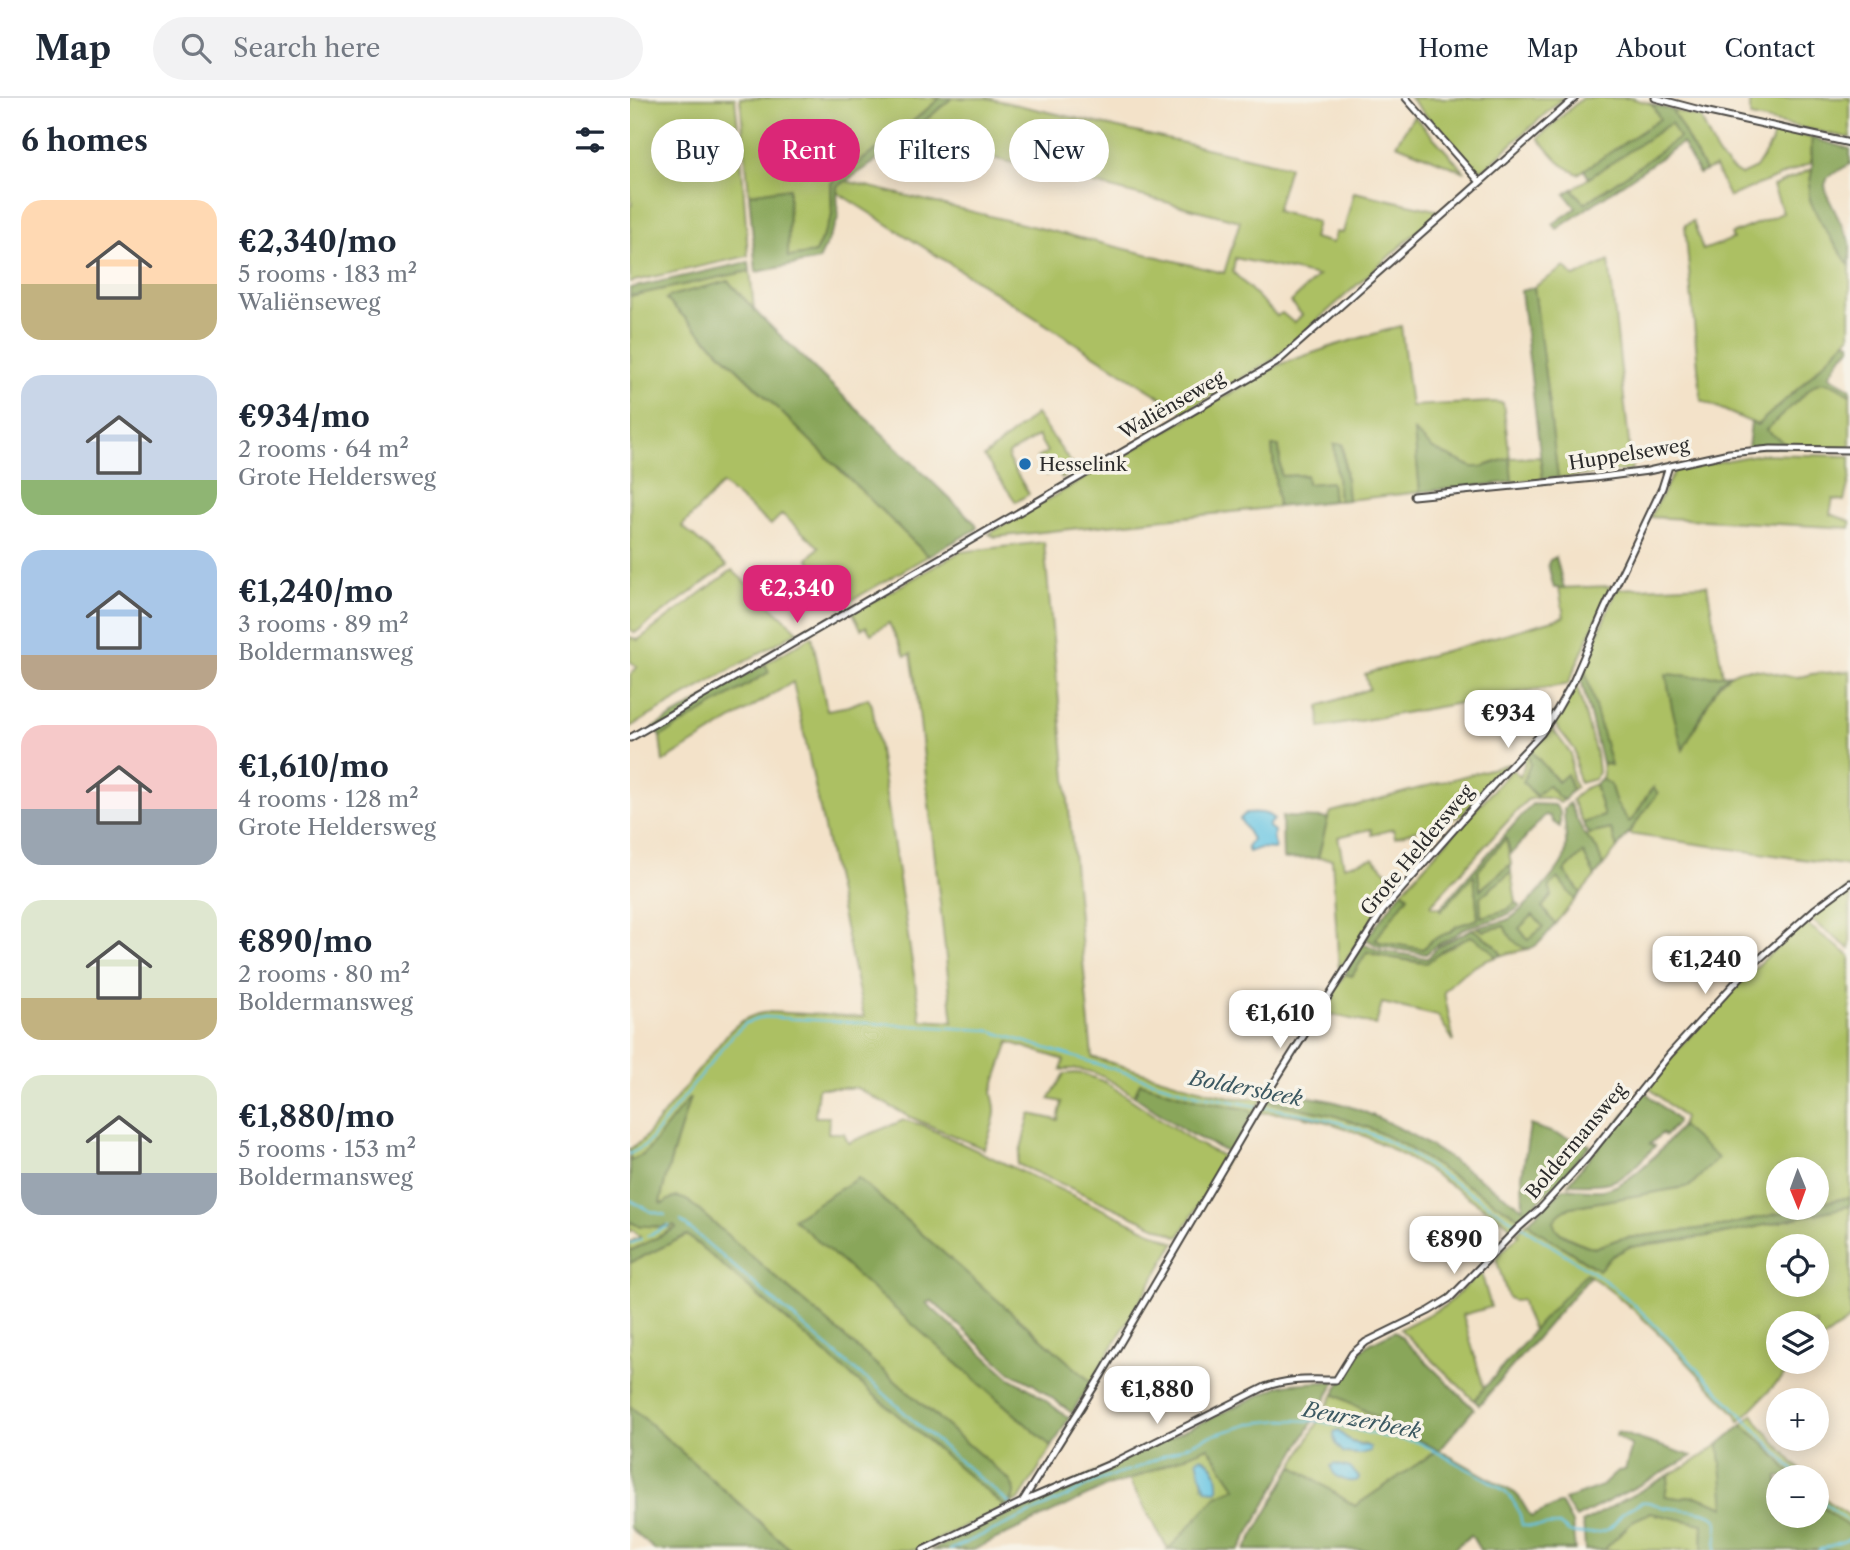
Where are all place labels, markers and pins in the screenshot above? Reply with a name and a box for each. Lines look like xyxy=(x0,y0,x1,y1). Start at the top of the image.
place label: Hesselink xyxy=(1039,453,1128,476)
marker: Hesselink xyxy=(1017,456,1033,472)
pin: €2,340 xyxy=(740,566,854,625)
pin: €934 xyxy=(1467,690,1549,750)
pin: €1,240 xyxy=(1648,936,1762,996)
pin: €1,610 xyxy=(1223,990,1337,1050)
pin: €890 xyxy=(1413,1216,1495,1276)
pin: €1,880 xyxy=(1100,1366,1214,1426)

